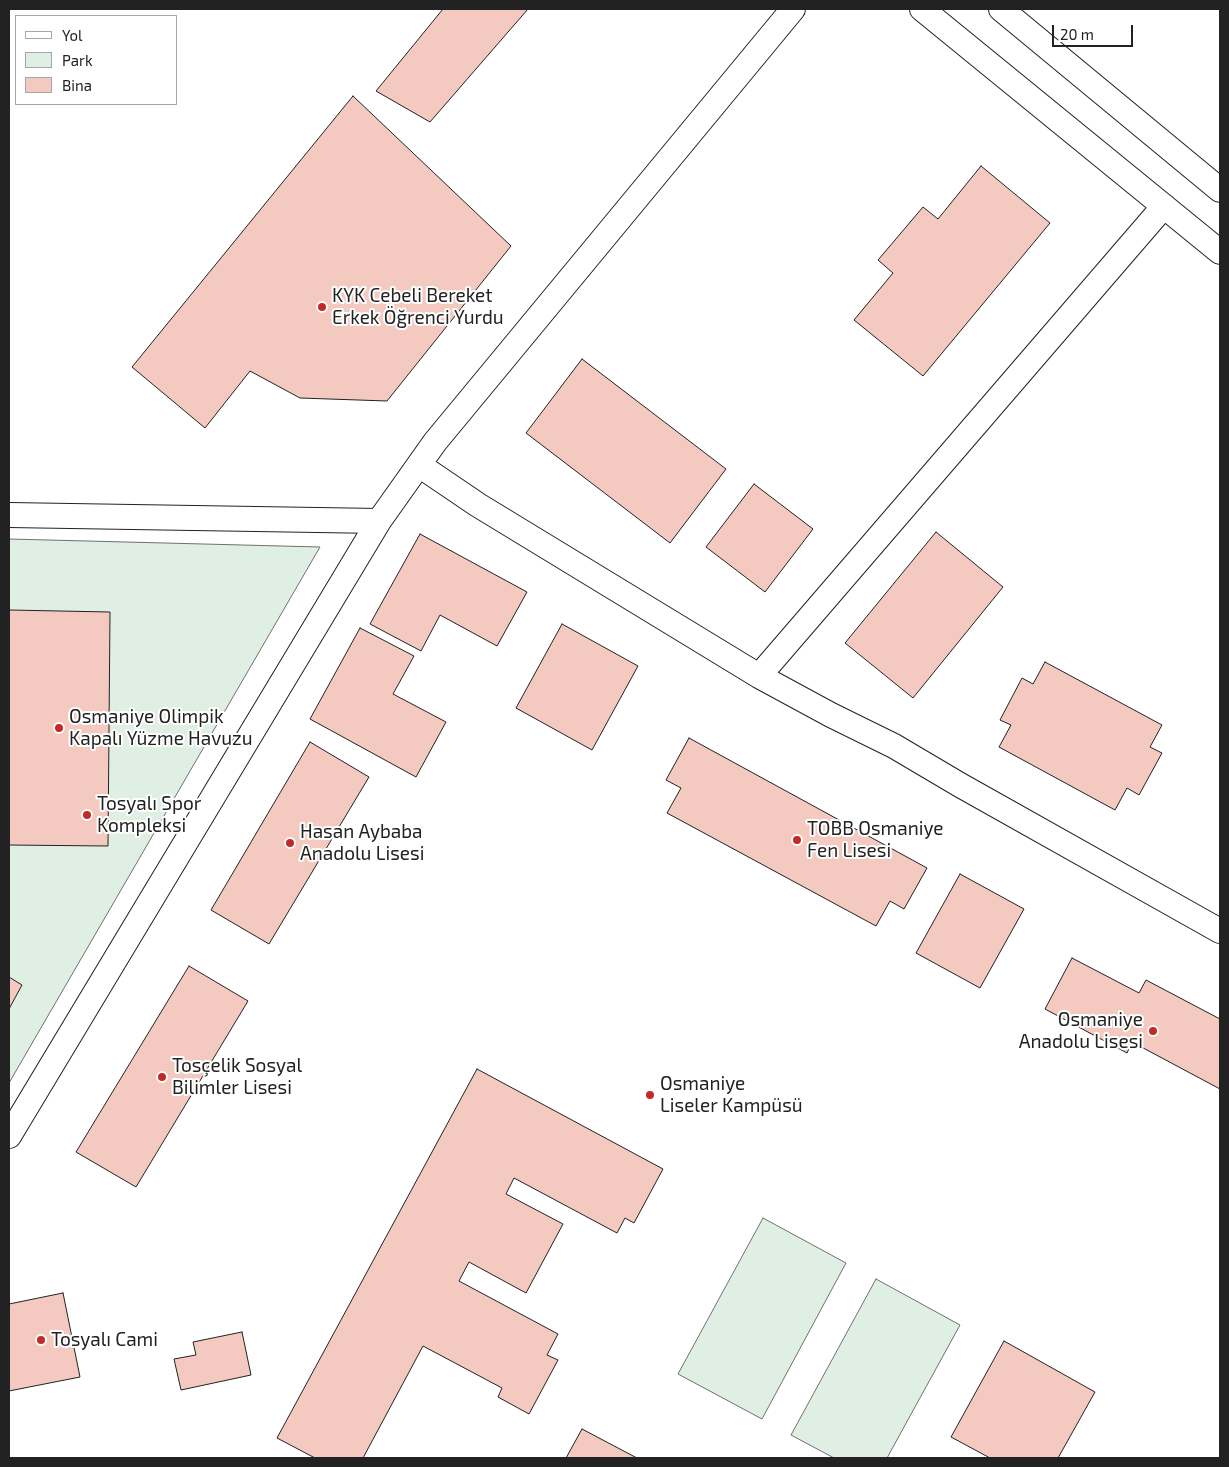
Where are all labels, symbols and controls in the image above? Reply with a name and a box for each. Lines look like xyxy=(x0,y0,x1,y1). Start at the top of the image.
legend xyxy=(15,15,178,105)
scale bar xyxy=(1054,15,1135,47)
text: 20 m xyxy=(1060,25,1094,43)
text: Yol xyxy=(62,26,83,44)
text: Park xyxy=(62,51,93,69)
text: Bina xyxy=(62,76,92,94)
place label: KYK Cebeli Bereket Erkek Öğrenci Yurdu xyxy=(332,285,504,329)
marker: KYK Cebeli Bereket Erkek Öğrenci Yurdu xyxy=(316,301,328,313)
place label: Osmaniye Olimpik Kapalı Yüzme Havuzu xyxy=(69,706,253,750)
marker: Osmaniye Olimpik Kapalı Yüzme Havuzu xyxy=(53,722,65,734)
place label: Tosyalı Spor Kompleksi xyxy=(97,793,201,837)
marker: Tosyalı Spor Kompleksi xyxy=(81,809,93,821)
place label: TOBB Osmaniye Fen Lisesi xyxy=(807,818,944,862)
place label: Hasan Aybaba Anadolu Lisesi xyxy=(300,821,424,865)
marker: TOBB Osmaniye Fen Lisesi xyxy=(791,834,803,846)
marker: Hasan Aybaba Anadolu Lisesi xyxy=(284,837,296,849)
place label: Osmaniye Anadolu Lisesi xyxy=(1019,1009,1143,1053)
marker: Osmaniye Anadolu Lisesi xyxy=(1147,1025,1159,1037)
place label: Tosçelik Sosyal Bilimler Lisesi xyxy=(172,1055,302,1099)
marker: Tosçelik Sosyal Bilimler Lisesi xyxy=(156,1071,168,1083)
place label: Osmaniye Liseler Kampüsü xyxy=(660,1073,803,1117)
marker: Osmaniye Liseler Kampüsü xyxy=(644,1089,656,1101)
place label: Tosyalı Cami xyxy=(51,1329,158,1351)
marker: Tosyalı Cami xyxy=(35,1334,47,1346)

